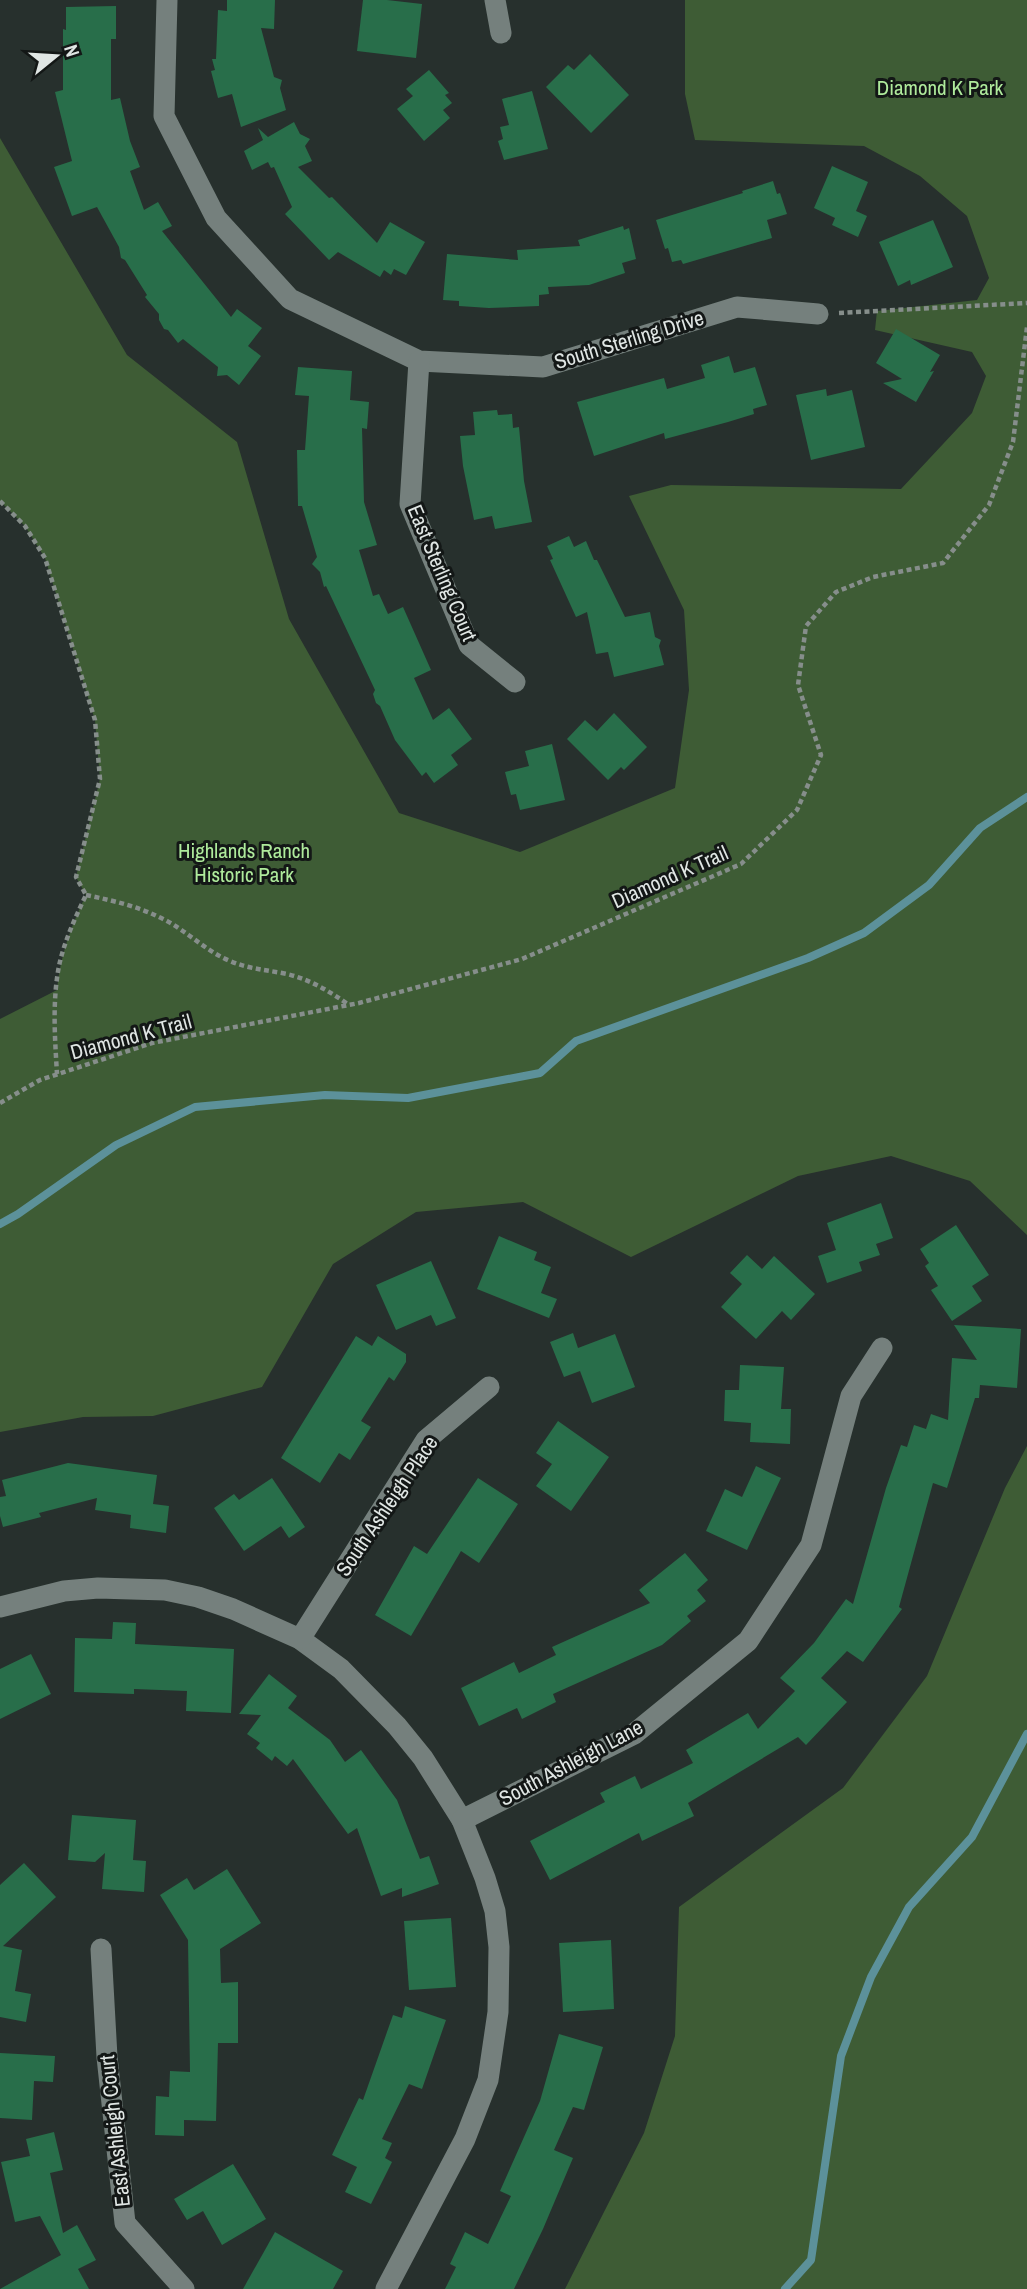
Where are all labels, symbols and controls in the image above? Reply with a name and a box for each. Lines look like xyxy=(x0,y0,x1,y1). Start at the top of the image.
north arrow xyxy=(21,21,91,91)
text: N xyxy=(58,41,86,60)
park label: Diamond K Park xyxy=(877,73,1004,102)
street label: South Sterling Drive xyxy=(550,303,707,376)
street label: East Sterling Court xyxy=(401,500,484,646)
park label: Highlands Ranch Historic Park xyxy=(178,836,310,889)
street label: Diamond K Trail xyxy=(607,838,733,915)
street label: Diamond K Trail xyxy=(67,1006,195,1067)
street label: South Ashleigh Place xyxy=(329,1430,444,1582)
street label: South Ashleigh Lane xyxy=(494,1712,648,1813)
street label: East Ashleigh Court xyxy=(92,2054,137,2208)

